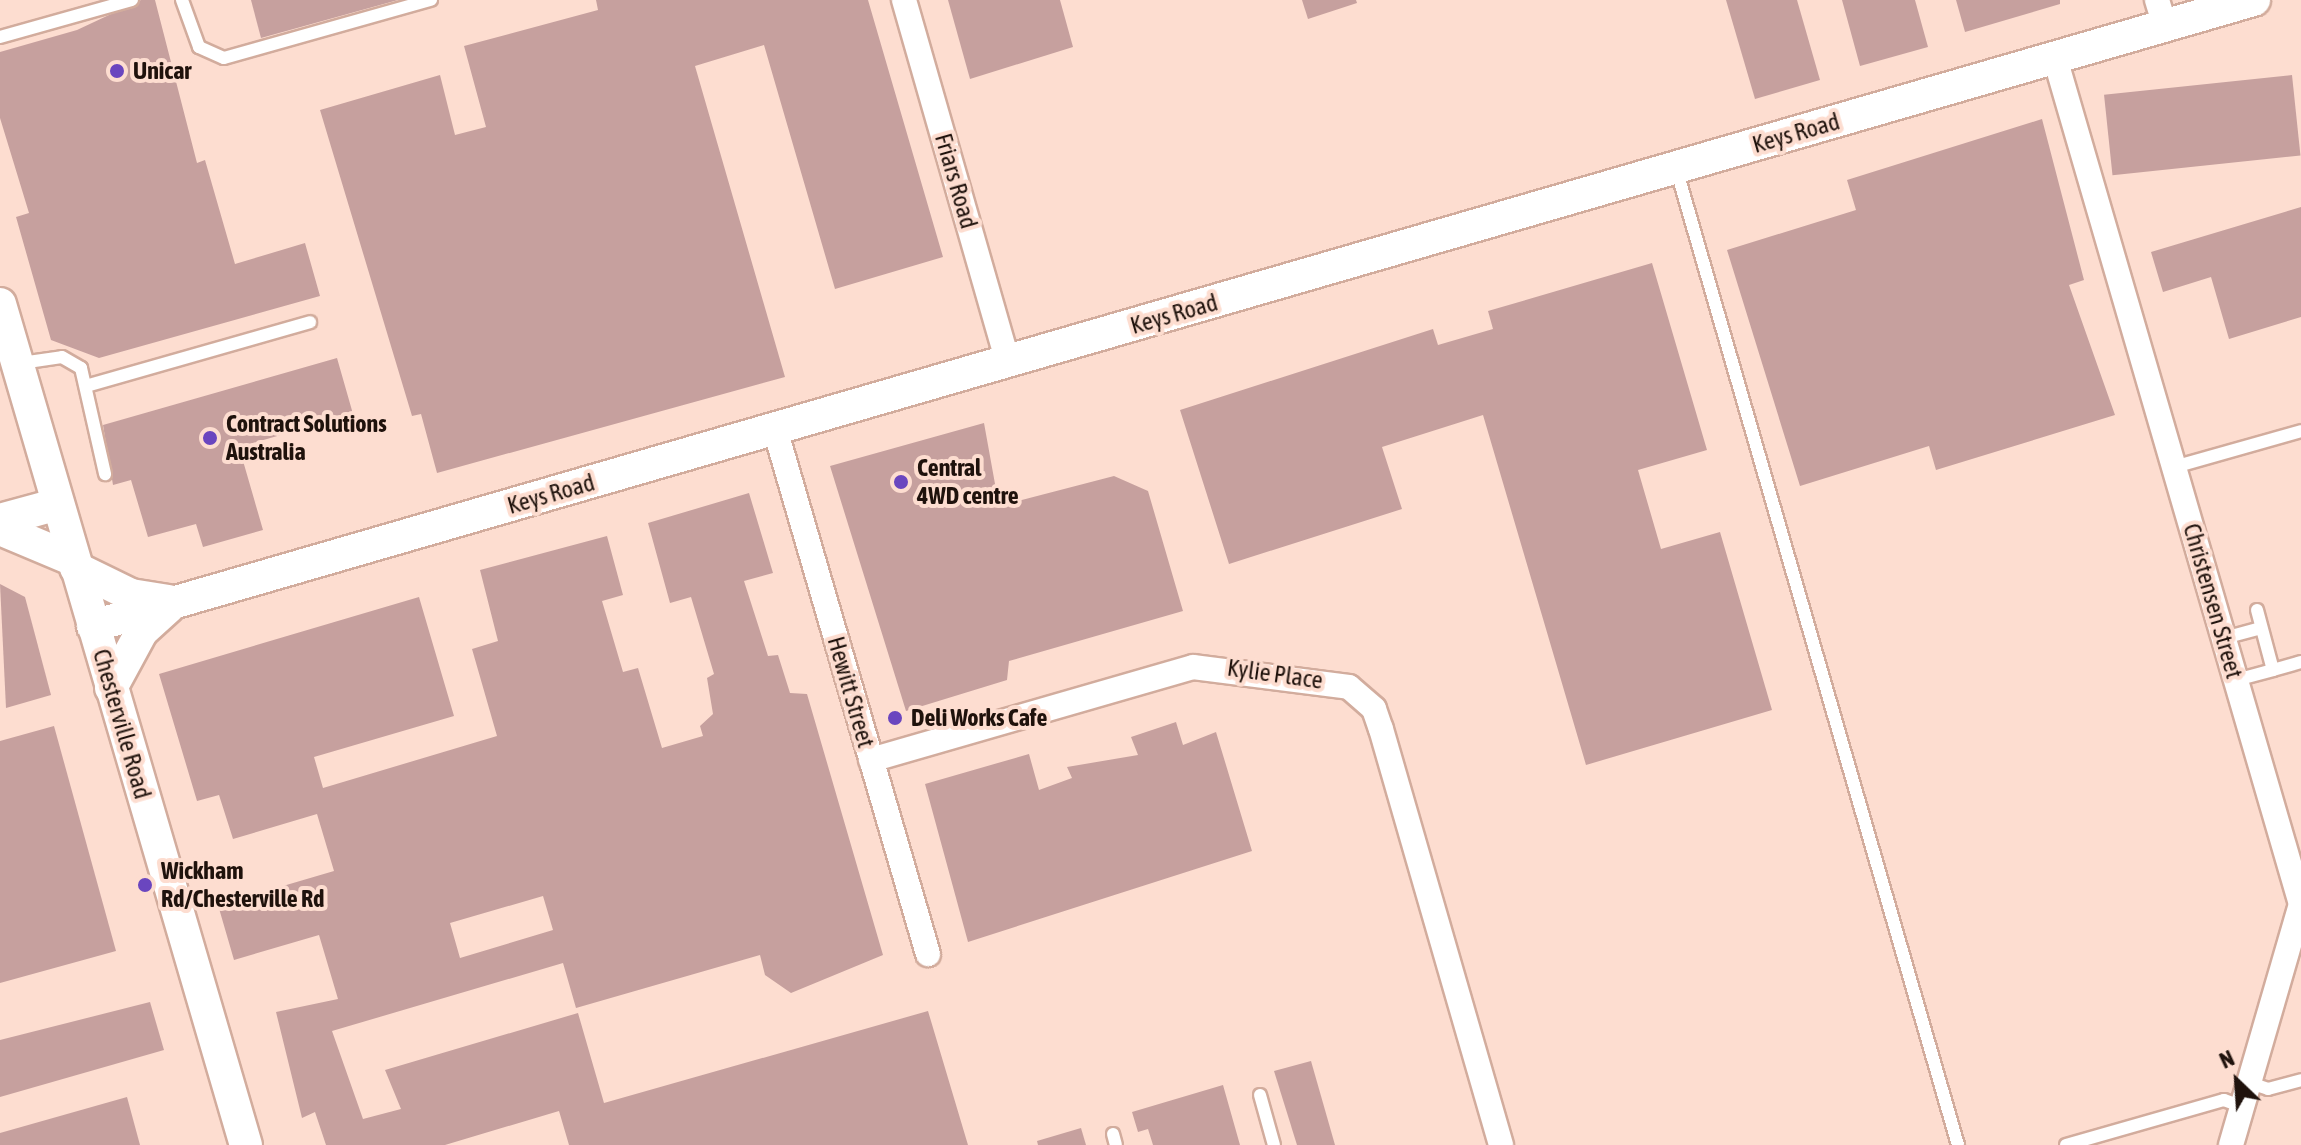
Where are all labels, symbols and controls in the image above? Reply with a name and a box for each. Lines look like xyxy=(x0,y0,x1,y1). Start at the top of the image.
place label: Unicar xyxy=(133,57,191,85)
marker: Unicar xyxy=(108,62,126,80)
street label: Keys Road xyxy=(1749,107,1843,159)
street label: Friars Road xyxy=(929,130,983,232)
street label: Keys Road xyxy=(1127,288,1221,340)
place label: Contract Solutions Australia xyxy=(226,410,387,466)
marker: Contract Solutions Australia xyxy=(201,429,219,447)
place label: Central 4WD centre xyxy=(917,454,1019,510)
street label: Keys Road xyxy=(504,468,598,520)
marker: Central 4WD centre xyxy=(892,473,910,491)
street label: Christensen Street xyxy=(2177,520,2249,682)
street label: Hewitt Street xyxy=(821,633,881,751)
street label: Chesterville Road xyxy=(87,646,157,802)
street label: Kylie Place xyxy=(1225,653,1325,695)
place label: Deli Works Cafe xyxy=(911,704,1047,732)
marker: Deli Works Cafe xyxy=(886,709,904,727)
place label: Wickham Rd/Chesterville Rd xyxy=(161,857,324,913)
marker: Wickham Rd/Chesterville Rd xyxy=(136,876,154,894)
north arrow xyxy=(2197,1041,2277,1121)
text: N xyxy=(2215,1045,2238,1074)

